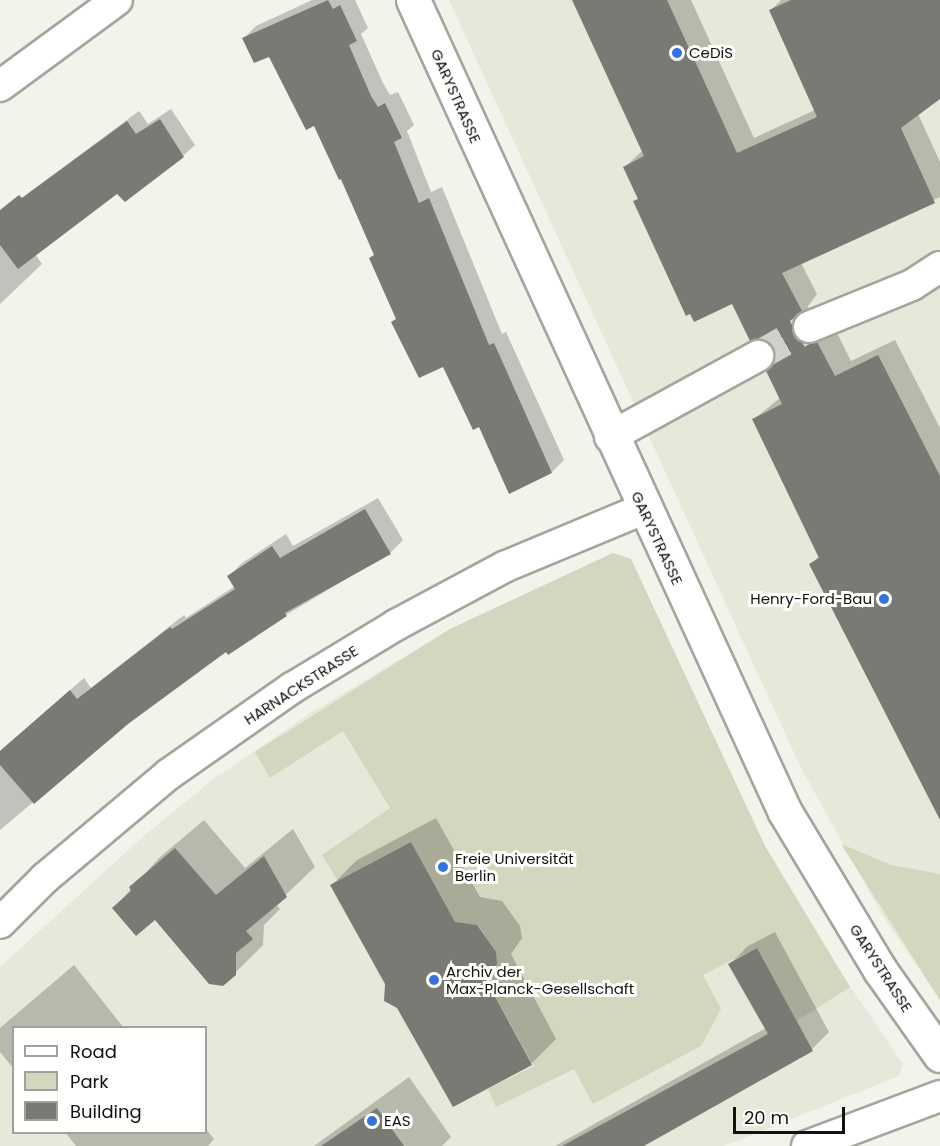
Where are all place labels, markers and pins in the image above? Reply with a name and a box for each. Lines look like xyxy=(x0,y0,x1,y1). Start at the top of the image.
place label: CeDiS xyxy=(689,44,733,62)
marker: CeDiS xyxy=(670,46,684,60)
place label: Henry-Ford-Bau xyxy=(750,590,872,608)
marker: Henry-Ford-Bau xyxy=(877,592,891,606)
place label: Freie Universität Berlin xyxy=(455,849,574,884)
marker: Freie Universität Berlin xyxy=(436,860,450,874)
place label: Archiv der Max-Planck-Gesellschaft xyxy=(446,962,634,997)
marker: Archiv der Max-Planck-Gesellschaft xyxy=(427,973,441,987)
place label: EAS xyxy=(384,1112,411,1130)
marker: EAS xyxy=(365,1114,379,1128)

